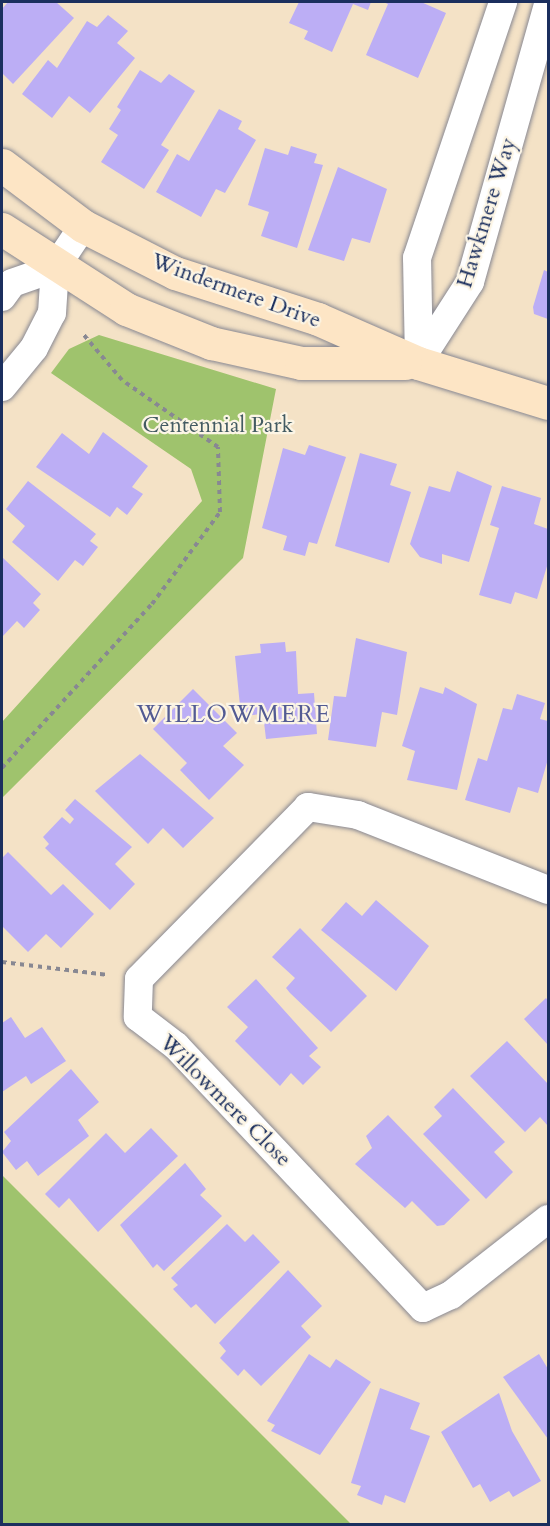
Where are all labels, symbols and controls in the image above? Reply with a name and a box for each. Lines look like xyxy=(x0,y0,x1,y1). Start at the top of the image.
street label: Hawkmere Way xyxy=(452,135,522,291)
street label: Windermere Drive xyxy=(148,248,324,334)
park label: Centennial Park xyxy=(143,413,293,439)
district label: WILLOWMERE xyxy=(137,701,331,729)
street label: Willowmere Close xyxy=(154,1030,296,1172)

